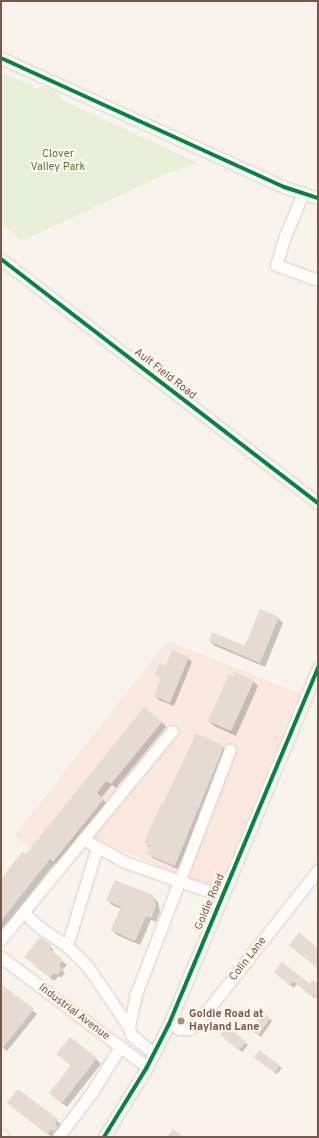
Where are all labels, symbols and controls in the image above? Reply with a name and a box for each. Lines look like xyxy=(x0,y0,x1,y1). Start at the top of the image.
park label: Clover Valley Park xyxy=(31,148,85,174)
street label: Ault Field Road xyxy=(131,346,199,402)
street label: Goldie Road xyxy=(192,872,228,932)
street label: Colin Lane xyxy=(227,934,269,984)
street label: Industrial Avenue xyxy=(36,981,112,1043)
place label: Goldie Road at Hayland Lane xyxy=(189,1008,263,1034)
marker: Goldie Road at Hayland Lane xyxy=(176,1016,186,1026)

